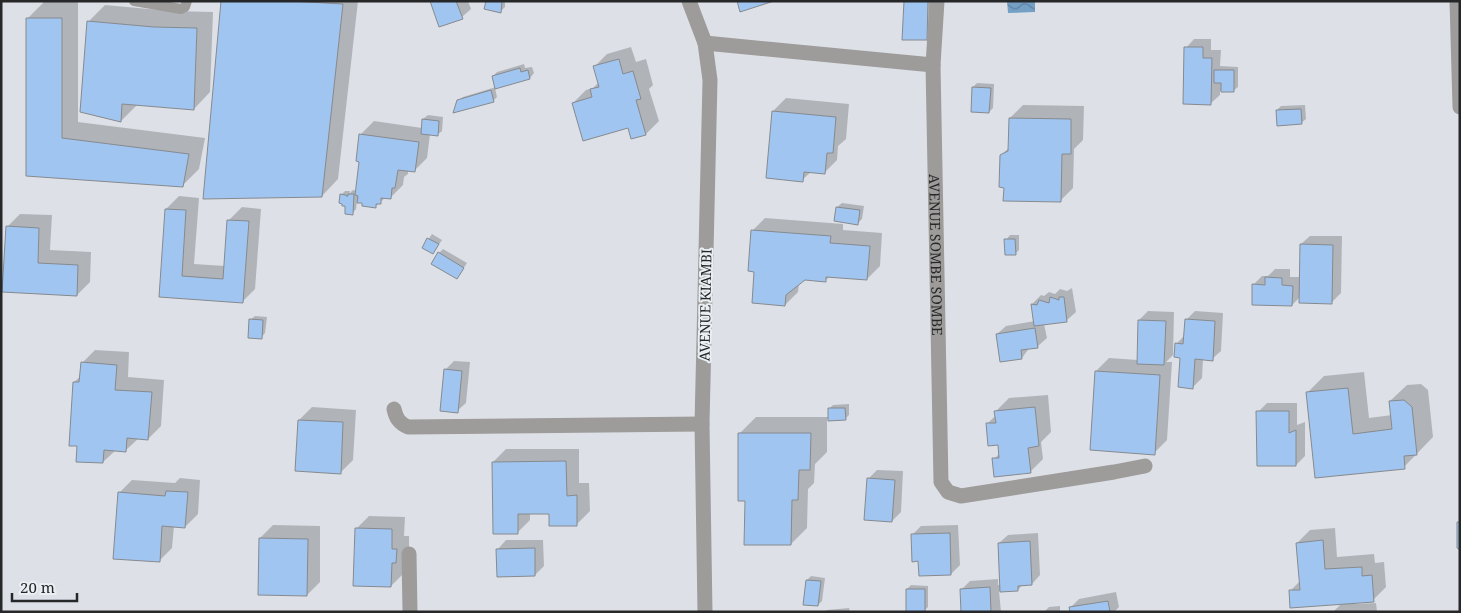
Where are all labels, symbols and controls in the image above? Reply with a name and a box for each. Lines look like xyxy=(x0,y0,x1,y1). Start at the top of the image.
street label: AVENUE SOMBE SOMBE xyxy=(926,174,948,336)
street label: AVENUE KIAMBI xyxy=(695,249,715,361)
scale bar xyxy=(12,570,78,602)
text: 20 m xyxy=(20,577,55,597)

